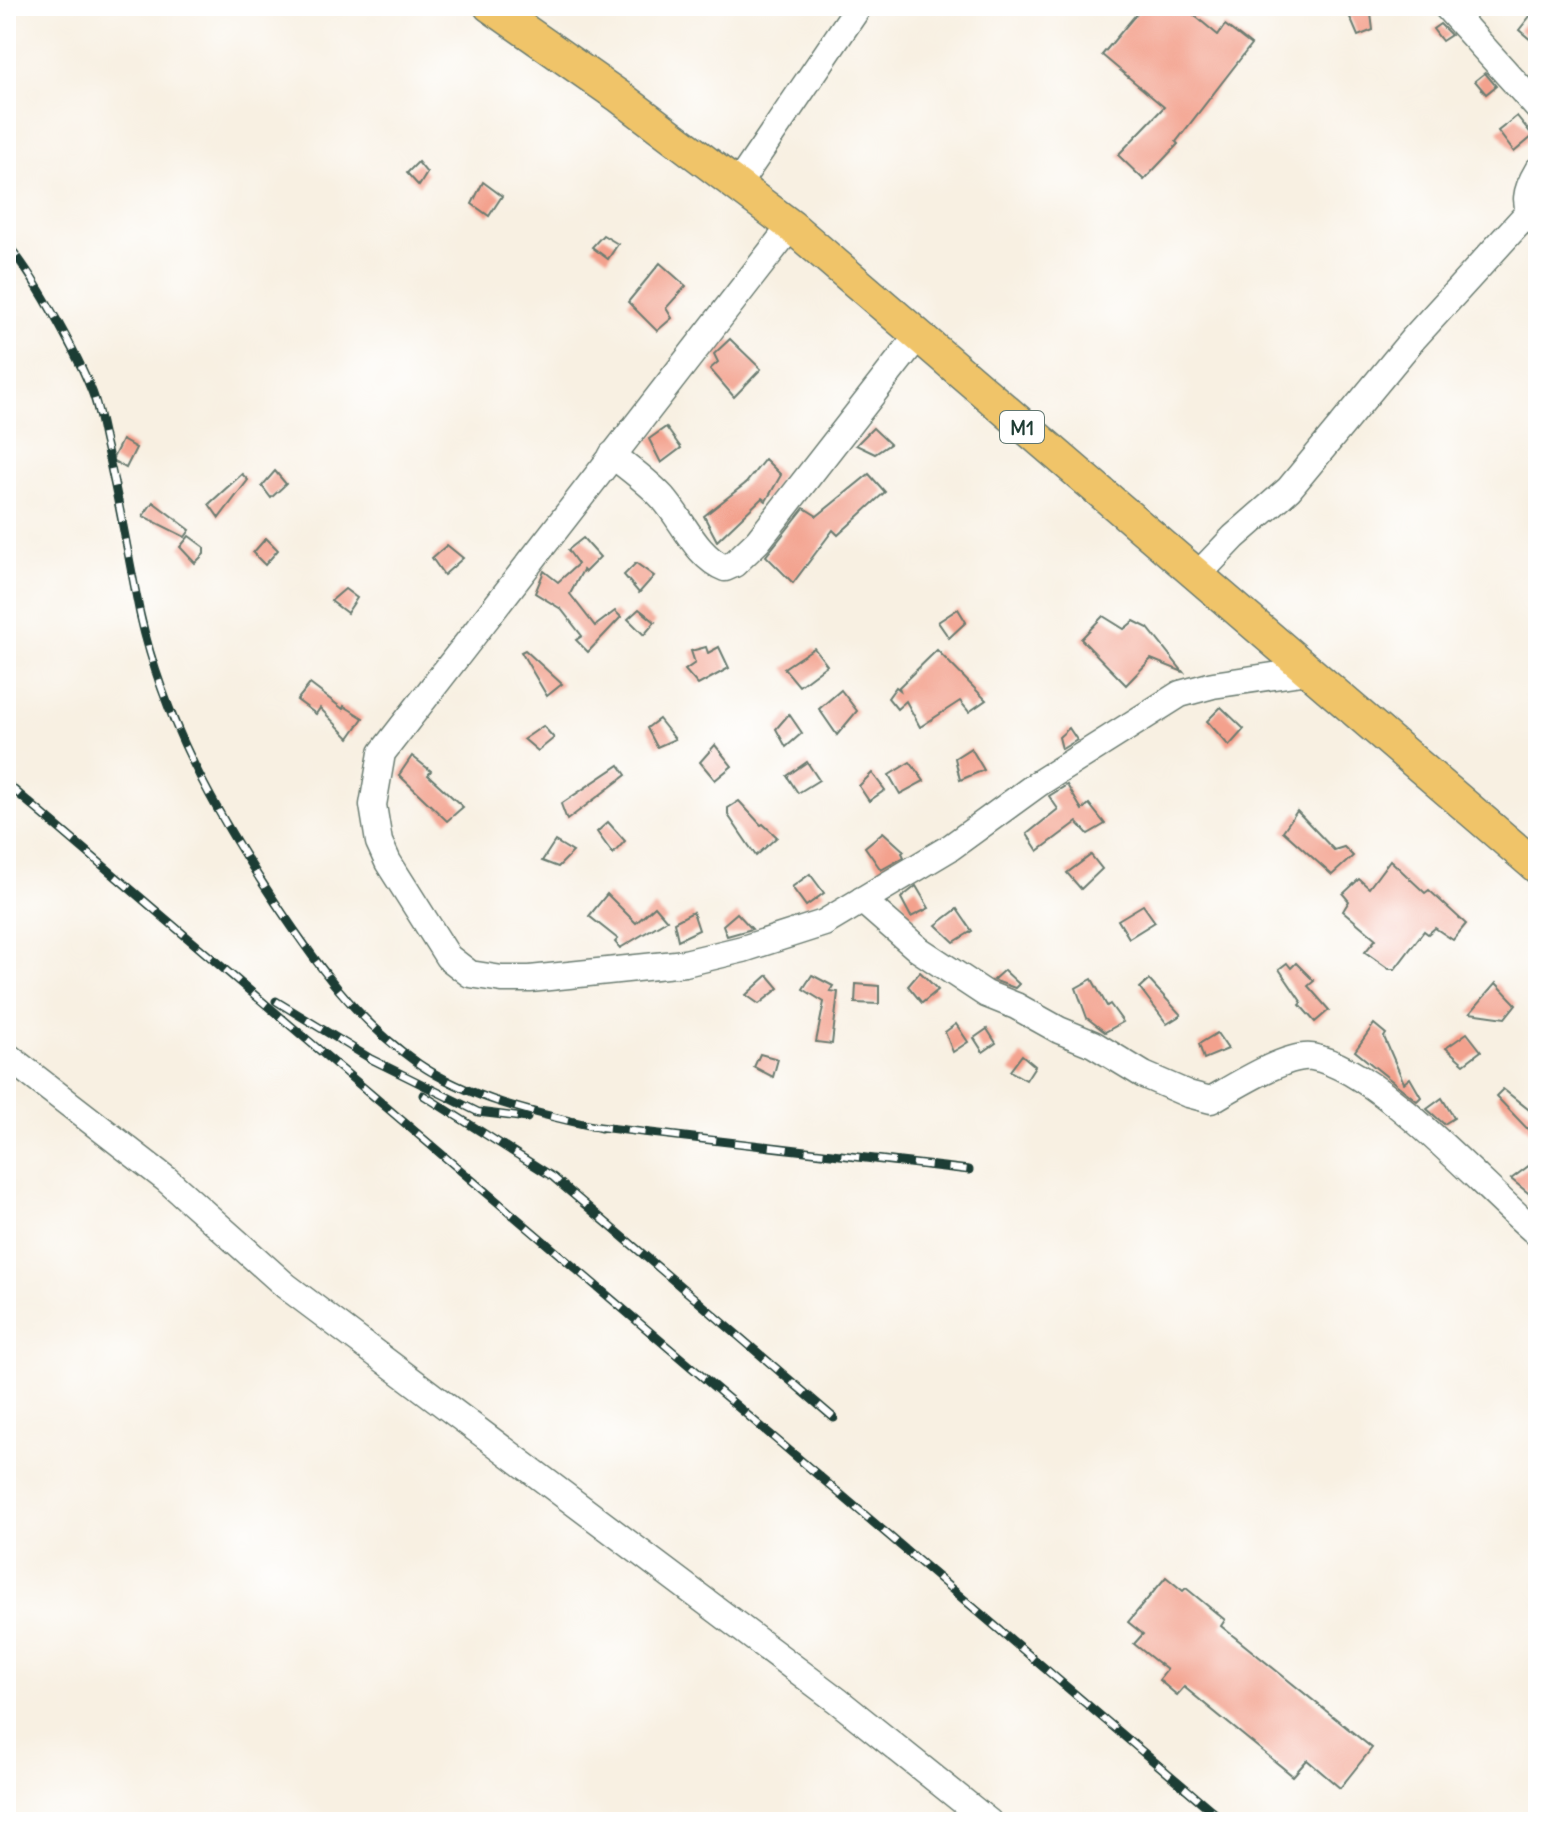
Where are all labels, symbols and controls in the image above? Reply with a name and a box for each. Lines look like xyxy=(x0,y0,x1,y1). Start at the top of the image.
road number: M1 xyxy=(1000,411,1044,443)

